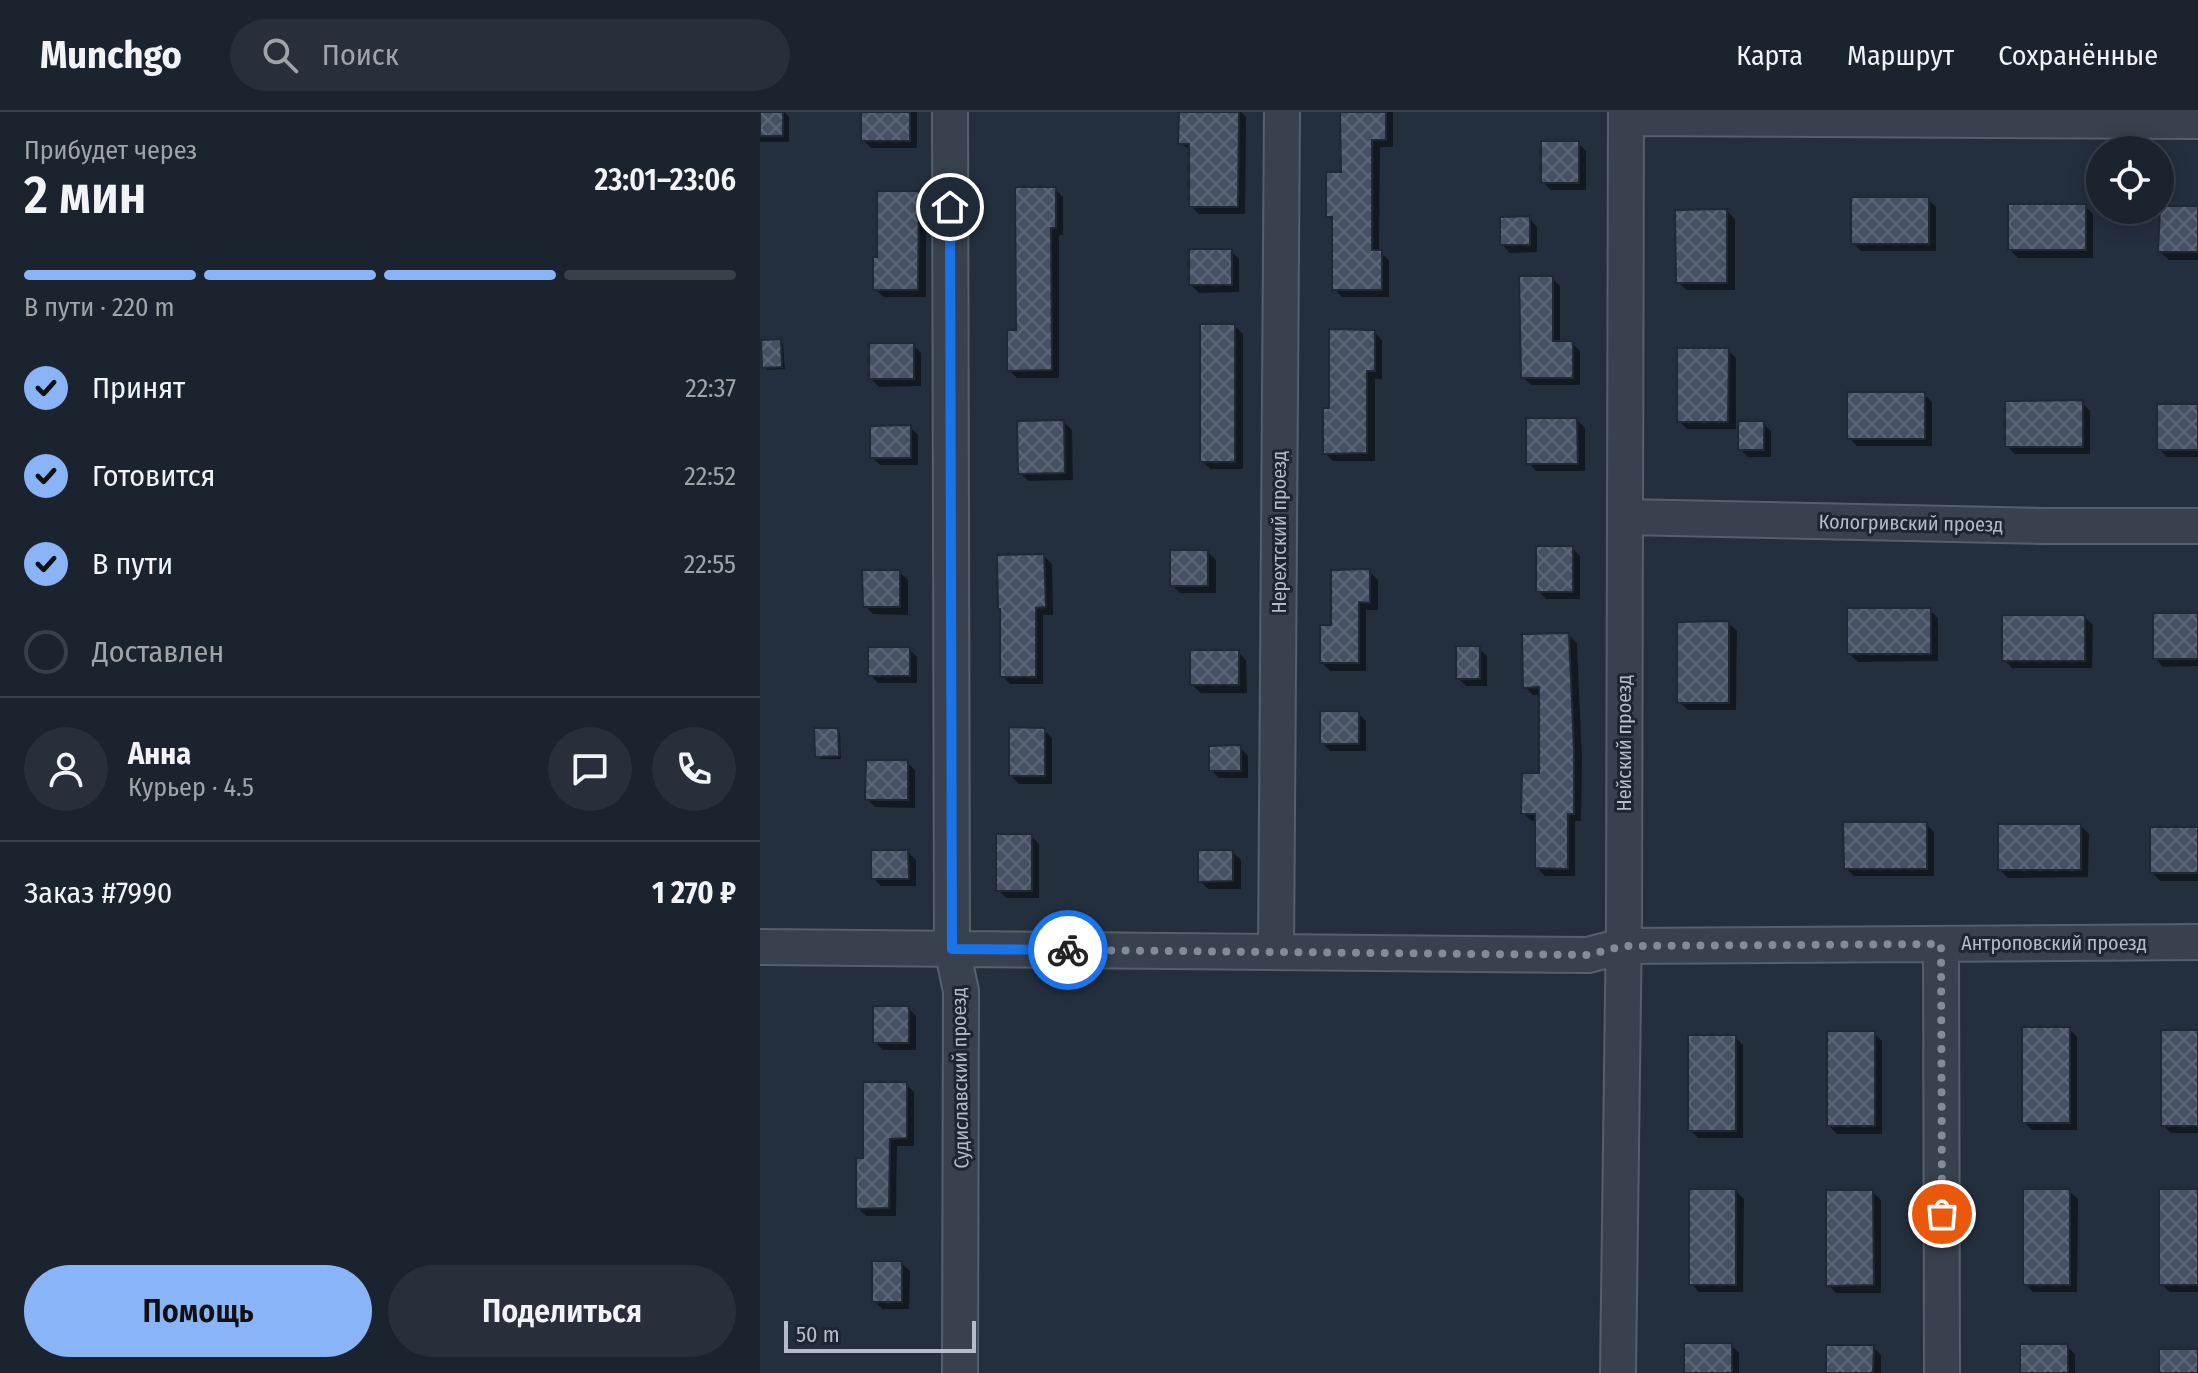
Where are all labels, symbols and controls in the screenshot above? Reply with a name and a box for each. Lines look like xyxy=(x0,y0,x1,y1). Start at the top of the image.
search box xyxy=(230,19,790,91)
text: Munchgo xyxy=(40,32,182,78)
icon: search xyxy=(258,33,302,77)
text: Поиск xyxy=(322,37,399,73)
text: Карта xyxy=(1736,39,1803,72)
text: Маршрут xyxy=(1847,39,1954,72)
text: Сохранённые xyxy=(1998,39,2158,72)
text: Прибудет через xyxy=(24,135,197,166)
map controls xyxy=(2086,136,2174,224)
button: locate xyxy=(2086,136,2174,224)
text: 23:01–23:06 xyxy=(594,162,736,198)
text: 2 мин xyxy=(24,164,147,227)
pin xyxy=(916,173,984,241)
icon: home xyxy=(928,185,972,229)
text: В пути · 220 m xyxy=(24,292,175,323)
icon: check xyxy=(24,366,68,410)
text: Принят xyxy=(92,370,185,406)
text: 22:37 xyxy=(685,373,736,404)
street label: Нерехтский проезд xyxy=(1267,451,1291,613)
icon: check xyxy=(24,454,68,498)
text: Готовится xyxy=(92,458,215,494)
text: 22:52 xyxy=(684,461,736,492)
street label: Кологривский проезд xyxy=(1818,509,2004,537)
icon: check xyxy=(24,542,68,586)
text: В пути xyxy=(92,546,173,582)
text: 22:55 xyxy=(684,549,736,580)
text: Доставлен xyxy=(92,634,224,670)
street label: Нейский проезд xyxy=(1612,675,1636,811)
button: person xyxy=(24,727,108,811)
button: chat xyxy=(548,727,632,811)
button: phone xyxy=(652,727,736,811)
text: Анна xyxy=(128,736,191,772)
text: Курьер · 4.5 xyxy=(128,772,254,803)
text: Заказ #7990 xyxy=(24,875,172,911)
text: 1 270 ₽ xyxy=(652,875,736,911)
courier xyxy=(1028,910,1108,990)
icon: bike xyxy=(1046,928,1090,972)
street label: Антроповский проезд xyxy=(1961,931,2147,955)
street label: Судиславский проезд xyxy=(946,987,974,1169)
pin xyxy=(1908,1180,1976,1248)
icon: bag xyxy=(1920,1192,1964,1236)
button: Помощь xyxy=(24,1265,372,1357)
button: Поделиться xyxy=(388,1265,736,1357)
scale bar xyxy=(784,1317,976,1353)
text: 50 m xyxy=(796,1321,840,1348)

